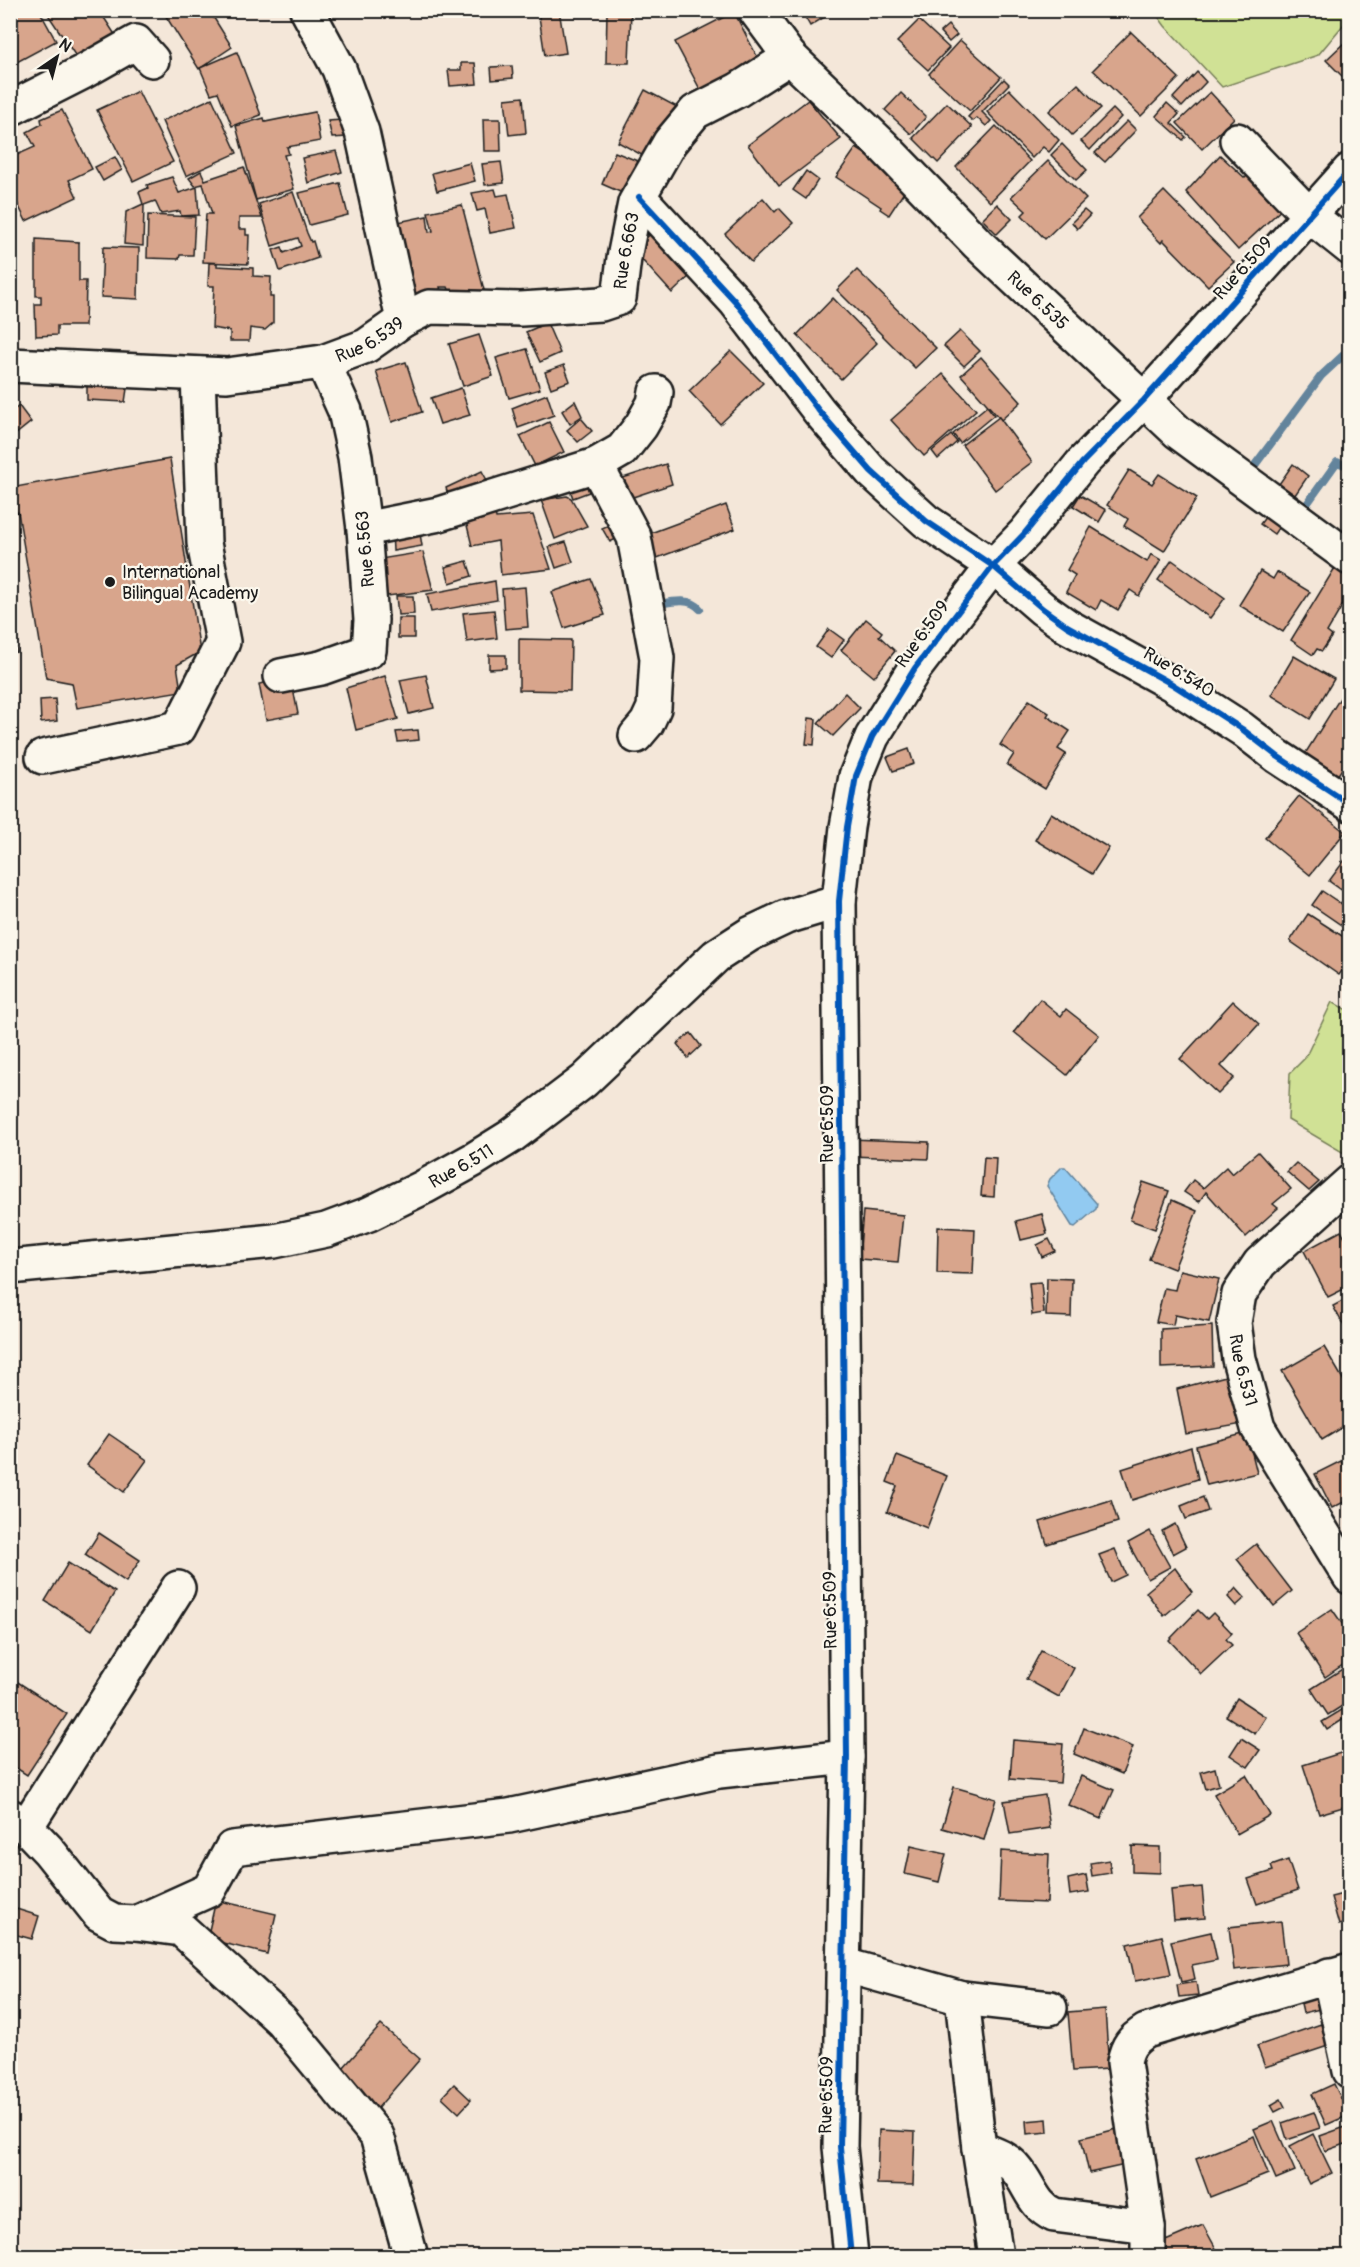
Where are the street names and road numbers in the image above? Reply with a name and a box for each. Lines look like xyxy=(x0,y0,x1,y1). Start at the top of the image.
street label: Rue 6.663 xyxy=(609,210,645,291)
street label: Rue 6.509 xyxy=(1209,232,1278,305)
street label: Rue 6.535 xyxy=(1002,266,1073,335)
street label: Rue 6.539 xyxy=(332,312,409,368)
street label: Rue 6.563 xyxy=(351,510,380,588)
street label: Rue 6.509 xyxy=(890,596,955,673)
street label: Rue 6.540 xyxy=(1139,642,1219,703)
street label: Rue 6.509 xyxy=(816,1085,839,1163)
street label: Rue 6.511 xyxy=(425,1139,498,1194)
street label: Rue 6.531 xyxy=(1224,1333,1262,1409)
street label: Rue 6.509 xyxy=(818,1571,843,1649)
street label: Rue 6.509 xyxy=(814,2056,839,2134)

